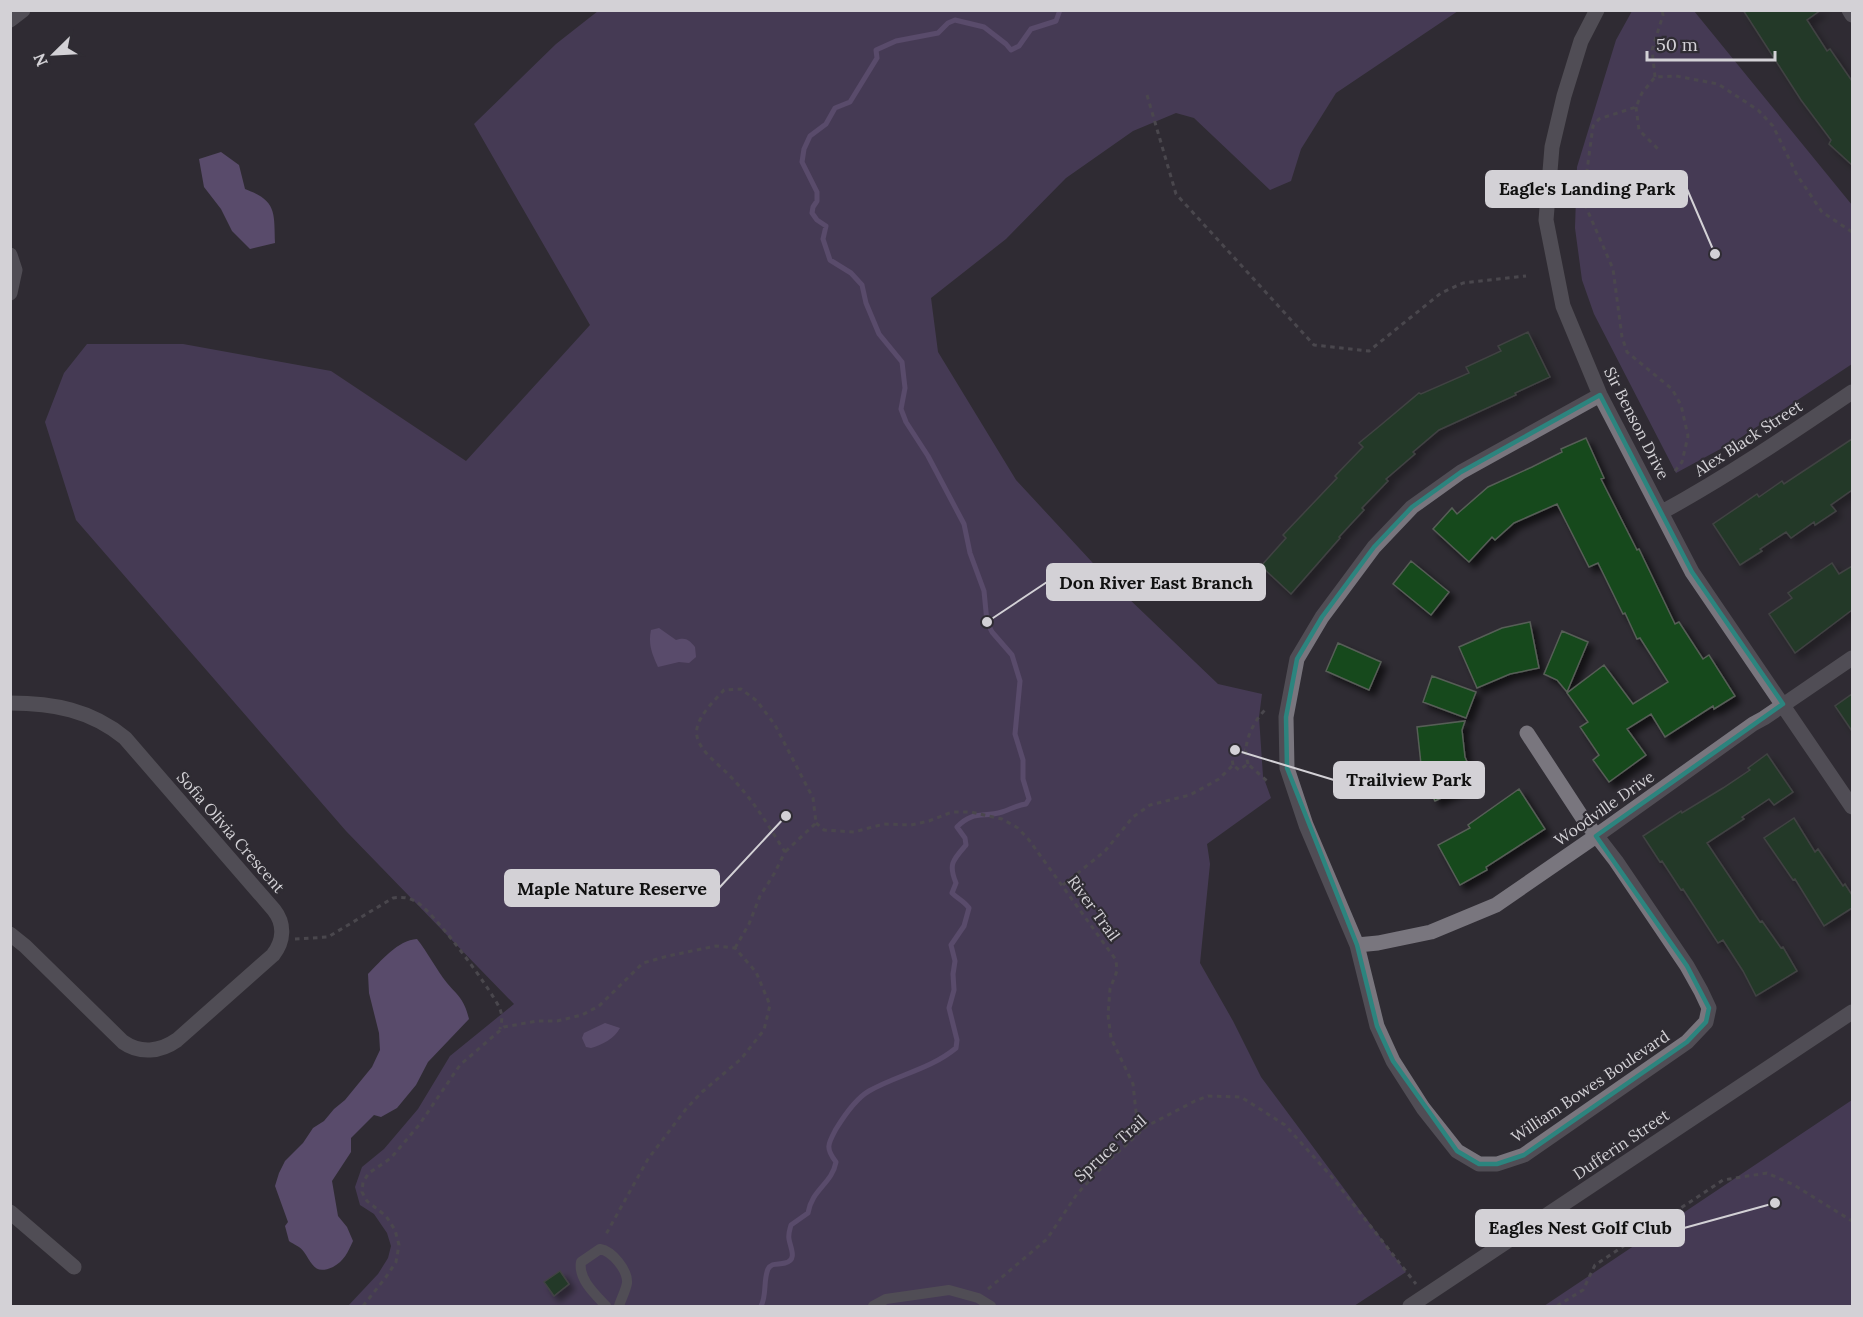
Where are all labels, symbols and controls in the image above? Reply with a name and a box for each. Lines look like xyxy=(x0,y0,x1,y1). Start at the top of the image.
north arrow xyxy=(24,24,84,84)
scale bar xyxy=(1647,24,1774,62)
text: 50 m xyxy=(1656,33,1698,56)
text: N xyxy=(29,50,52,70)
callout: Eagle's Landing Park xyxy=(1486,171,1687,207)
text: Eagle's Landing Park xyxy=(1499,177,1676,200)
street label: Sir Benson Drive xyxy=(1600,363,1674,483)
street label: Alex Black Street xyxy=(1689,395,1806,481)
callout: Don River East Branch xyxy=(1047,564,1265,600)
text: Don River East Branch xyxy=(1059,571,1253,594)
callout: Trailview Park xyxy=(1334,762,1484,798)
street label: Woodville Drive xyxy=(1550,766,1658,850)
street label: Sofia Olivia Crescent xyxy=(173,767,290,897)
text: Trailview Park xyxy=(1346,768,1472,791)
callout: Maple Nature Reserve xyxy=(505,870,719,906)
street label: River Trail xyxy=(1063,871,1125,945)
text: Maple Nature Reserve xyxy=(517,877,707,900)
street label: William Bowes Boulevard xyxy=(1507,1025,1673,1146)
street label: Dufferin Street xyxy=(1569,1104,1674,1184)
street label: Spruce Trail xyxy=(1070,1110,1150,1186)
callout: Eagles Nest Golf Club xyxy=(1476,1210,1684,1246)
text: Eagles Nest Golf Club xyxy=(1488,1216,1672,1239)

